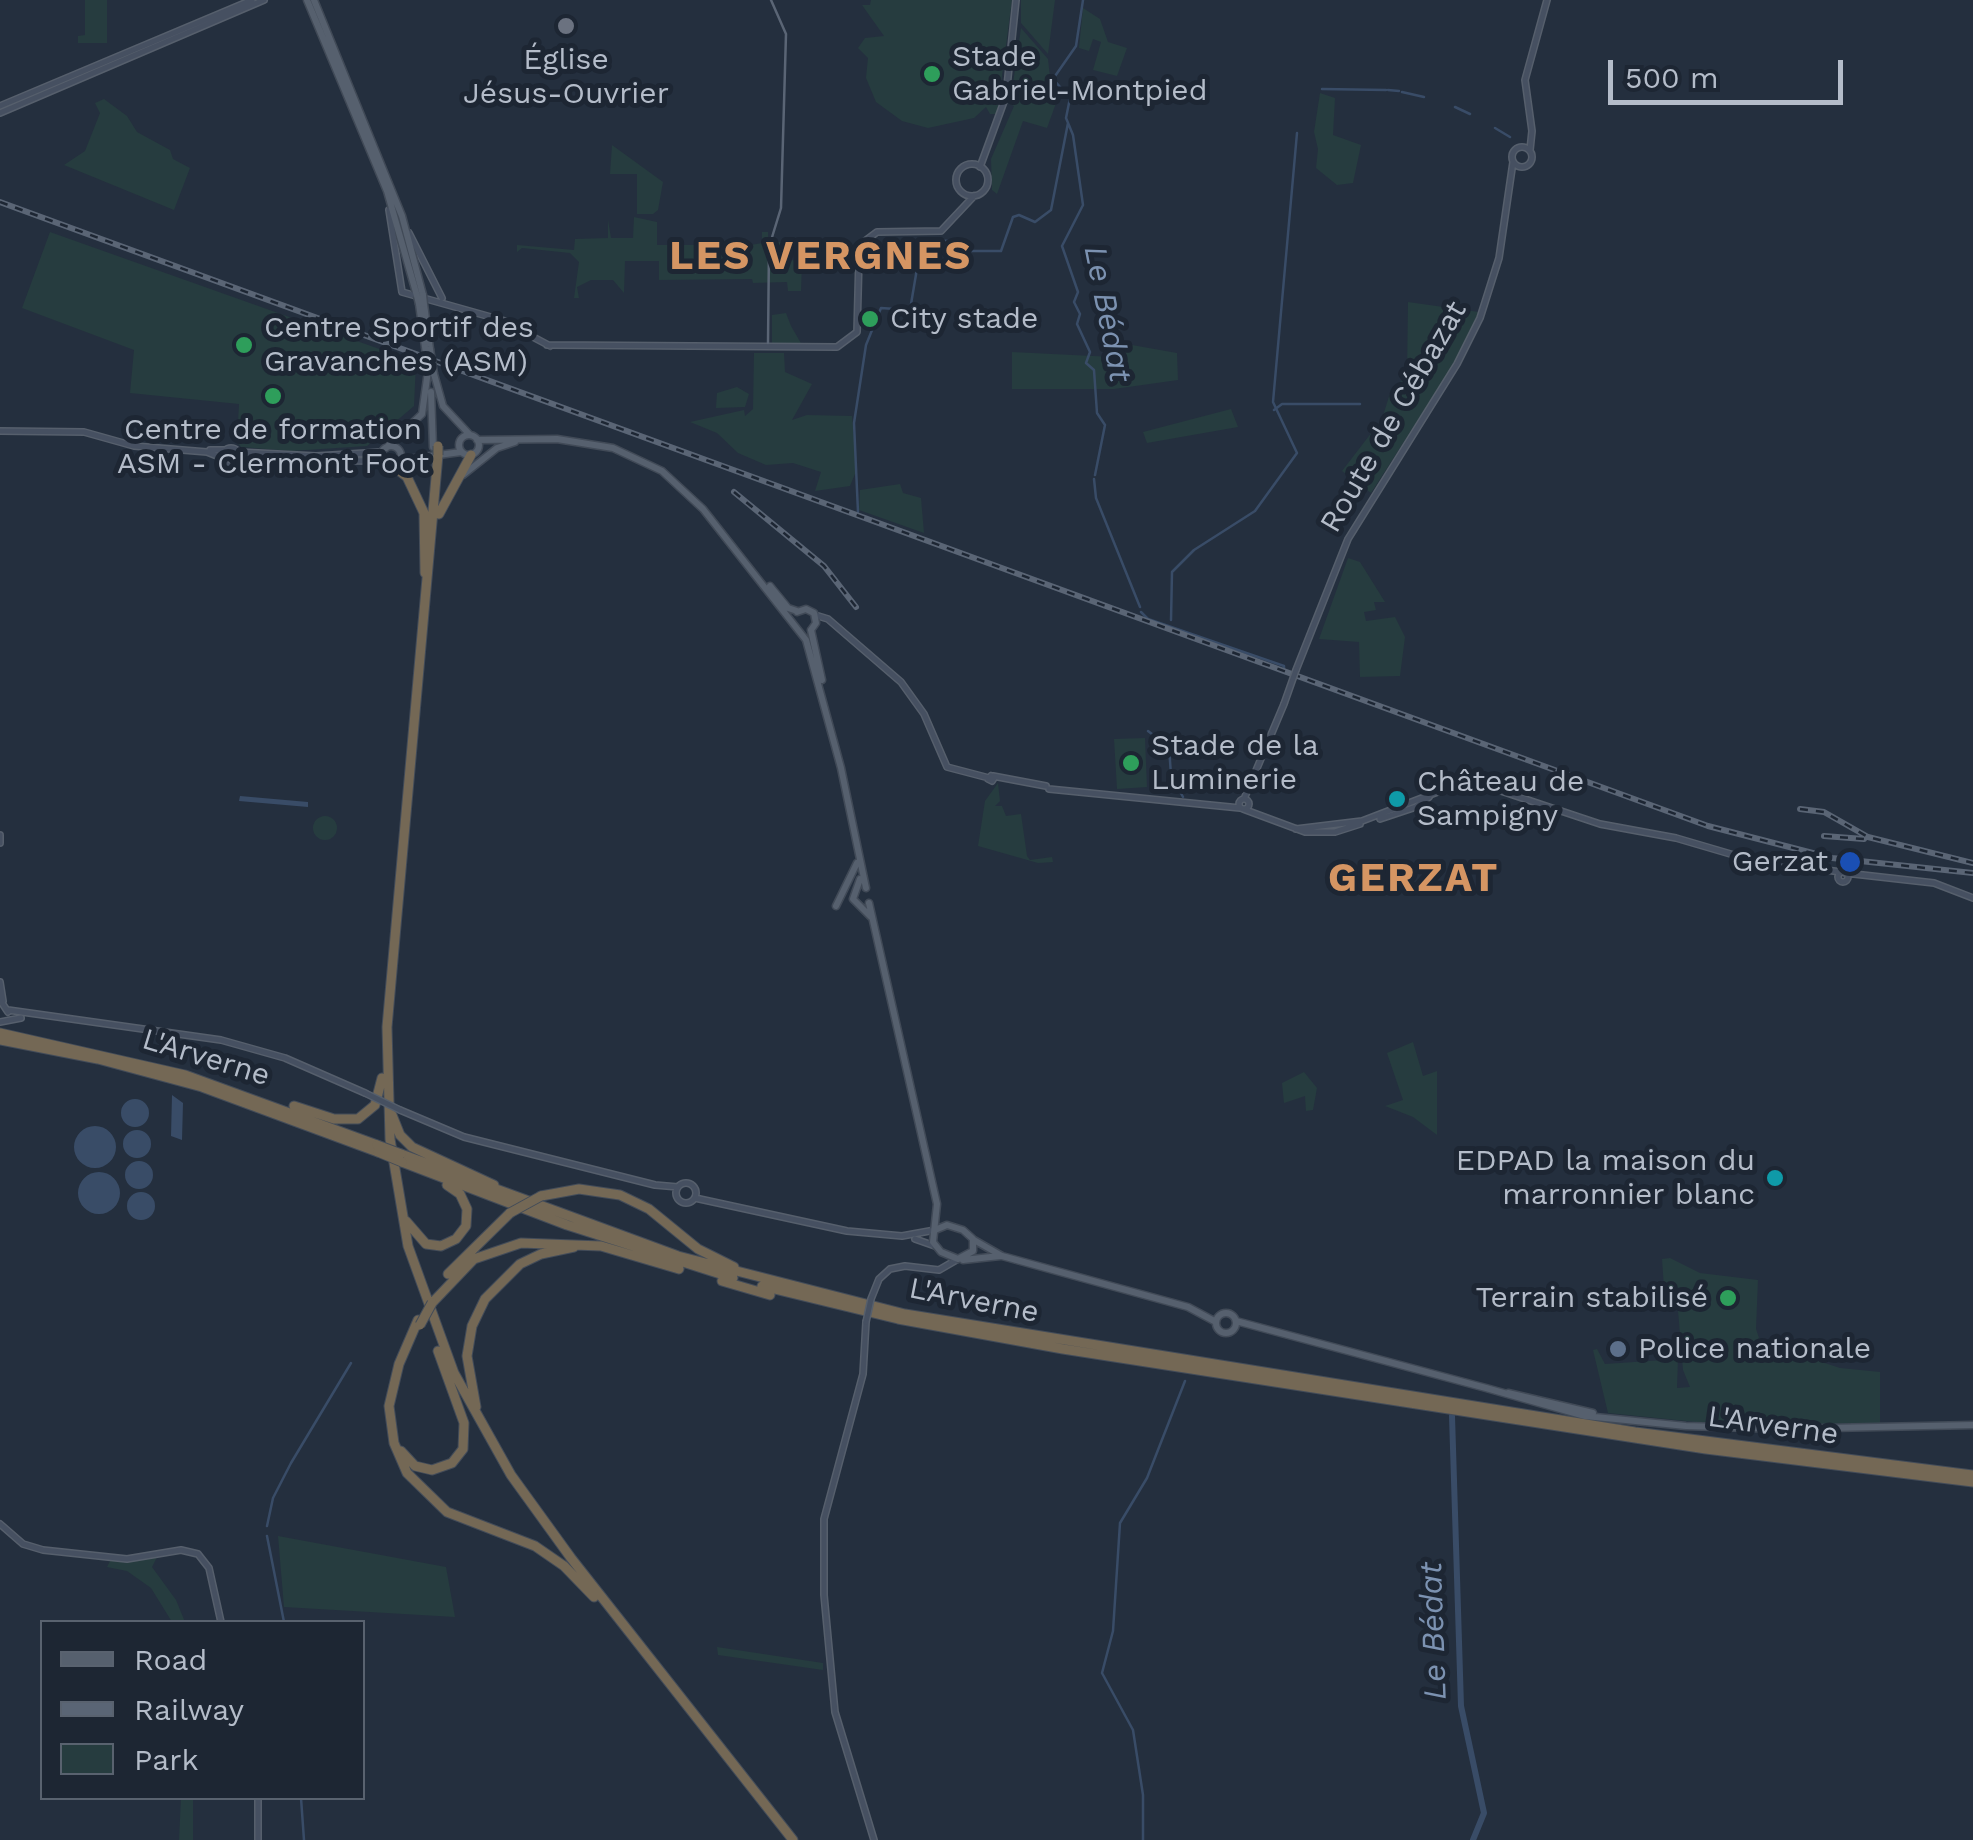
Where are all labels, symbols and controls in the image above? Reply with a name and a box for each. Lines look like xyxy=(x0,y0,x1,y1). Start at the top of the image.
marker: Église Jésus-Ouvrier xyxy=(555,15,577,37)
place label: Stade Gabriel-Montpied xyxy=(952,39,1207,110)
scale bar xyxy=(1613,40,1848,102)
place label: Église Jésus-Ouvrier xyxy=(463,42,669,112)
text: 500 m xyxy=(1625,60,1719,95)
marker: Stade Gabriel-Montpied xyxy=(921,63,943,85)
district label: LES VERGNES xyxy=(669,233,973,281)
water label: Le Bédat xyxy=(1075,242,1139,386)
street label: Route de Cébazat xyxy=(1313,295,1475,539)
place label: City stade xyxy=(890,301,1038,337)
marker: City stade xyxy=(859,308,881,330)
place label: Centre Sportif des Gravanches (ASM) xyxy=(264,310,534,380)
marker: Centre Sportif des Gravanches (ASM) xyxy=(233,334,255,356)
marker: Centre de formation ASM - Clermont Foot xyxy=(262,385,284,407)
place label: Centre de formation ASM - Clermont Foot xyxy=(117,412,429,482)
place label: Stade de la Luminerie xyxy=(1151,728,1319,798)
marker: Stade de la Luminerie xyxy=(1120,752,1142,774)
place label: Château de Sampigny xyxy=(1417,764,1584,834)
marker: Château de Sampigny xyxy=(1386,788,1408,810)
place label: Gerzat xyxy=(1732,844,1828,880)
marker: Gerzat xyxy=(1837,849,1863,875)
district label: GERZAT xyxy=(1328,855,1500,903)
street label: L'Arverne xyxy=(138,1022,274,1094)
place label: EDPAD la maison du marronnier blanc xyxy=(1456,1143,1755,1214)
marker: EDPAD la maison du marronnier blanc xyxy=(1764,1167,1786,1189)
street label: L'Arverne xyxy=(906,1271,1042,1331)
place label: Terrain stabilisé xyxy=(1476,1280,1708,1316)
marker: Terrain stabilisé xyxy=(1717,1287,1739,1309)
place label: Police nationale xyxy=(1638,1331,1871,1367)
marker: Police nationale xyxy=(1607,1338,1629,1360)
street label: L'Arverne xyxy=(1705,1399,1841,1453)
water label: Le Bédat xyxy=(1412,1561,1456,1701)
legend xyxy=(40,1620,365,1800)
text: Road xyxy=(134,1642,207,1677)
text: Railway xyxy=(134,1692,244,1727)
text: Park xyxy=(134,1742,199,1777)

